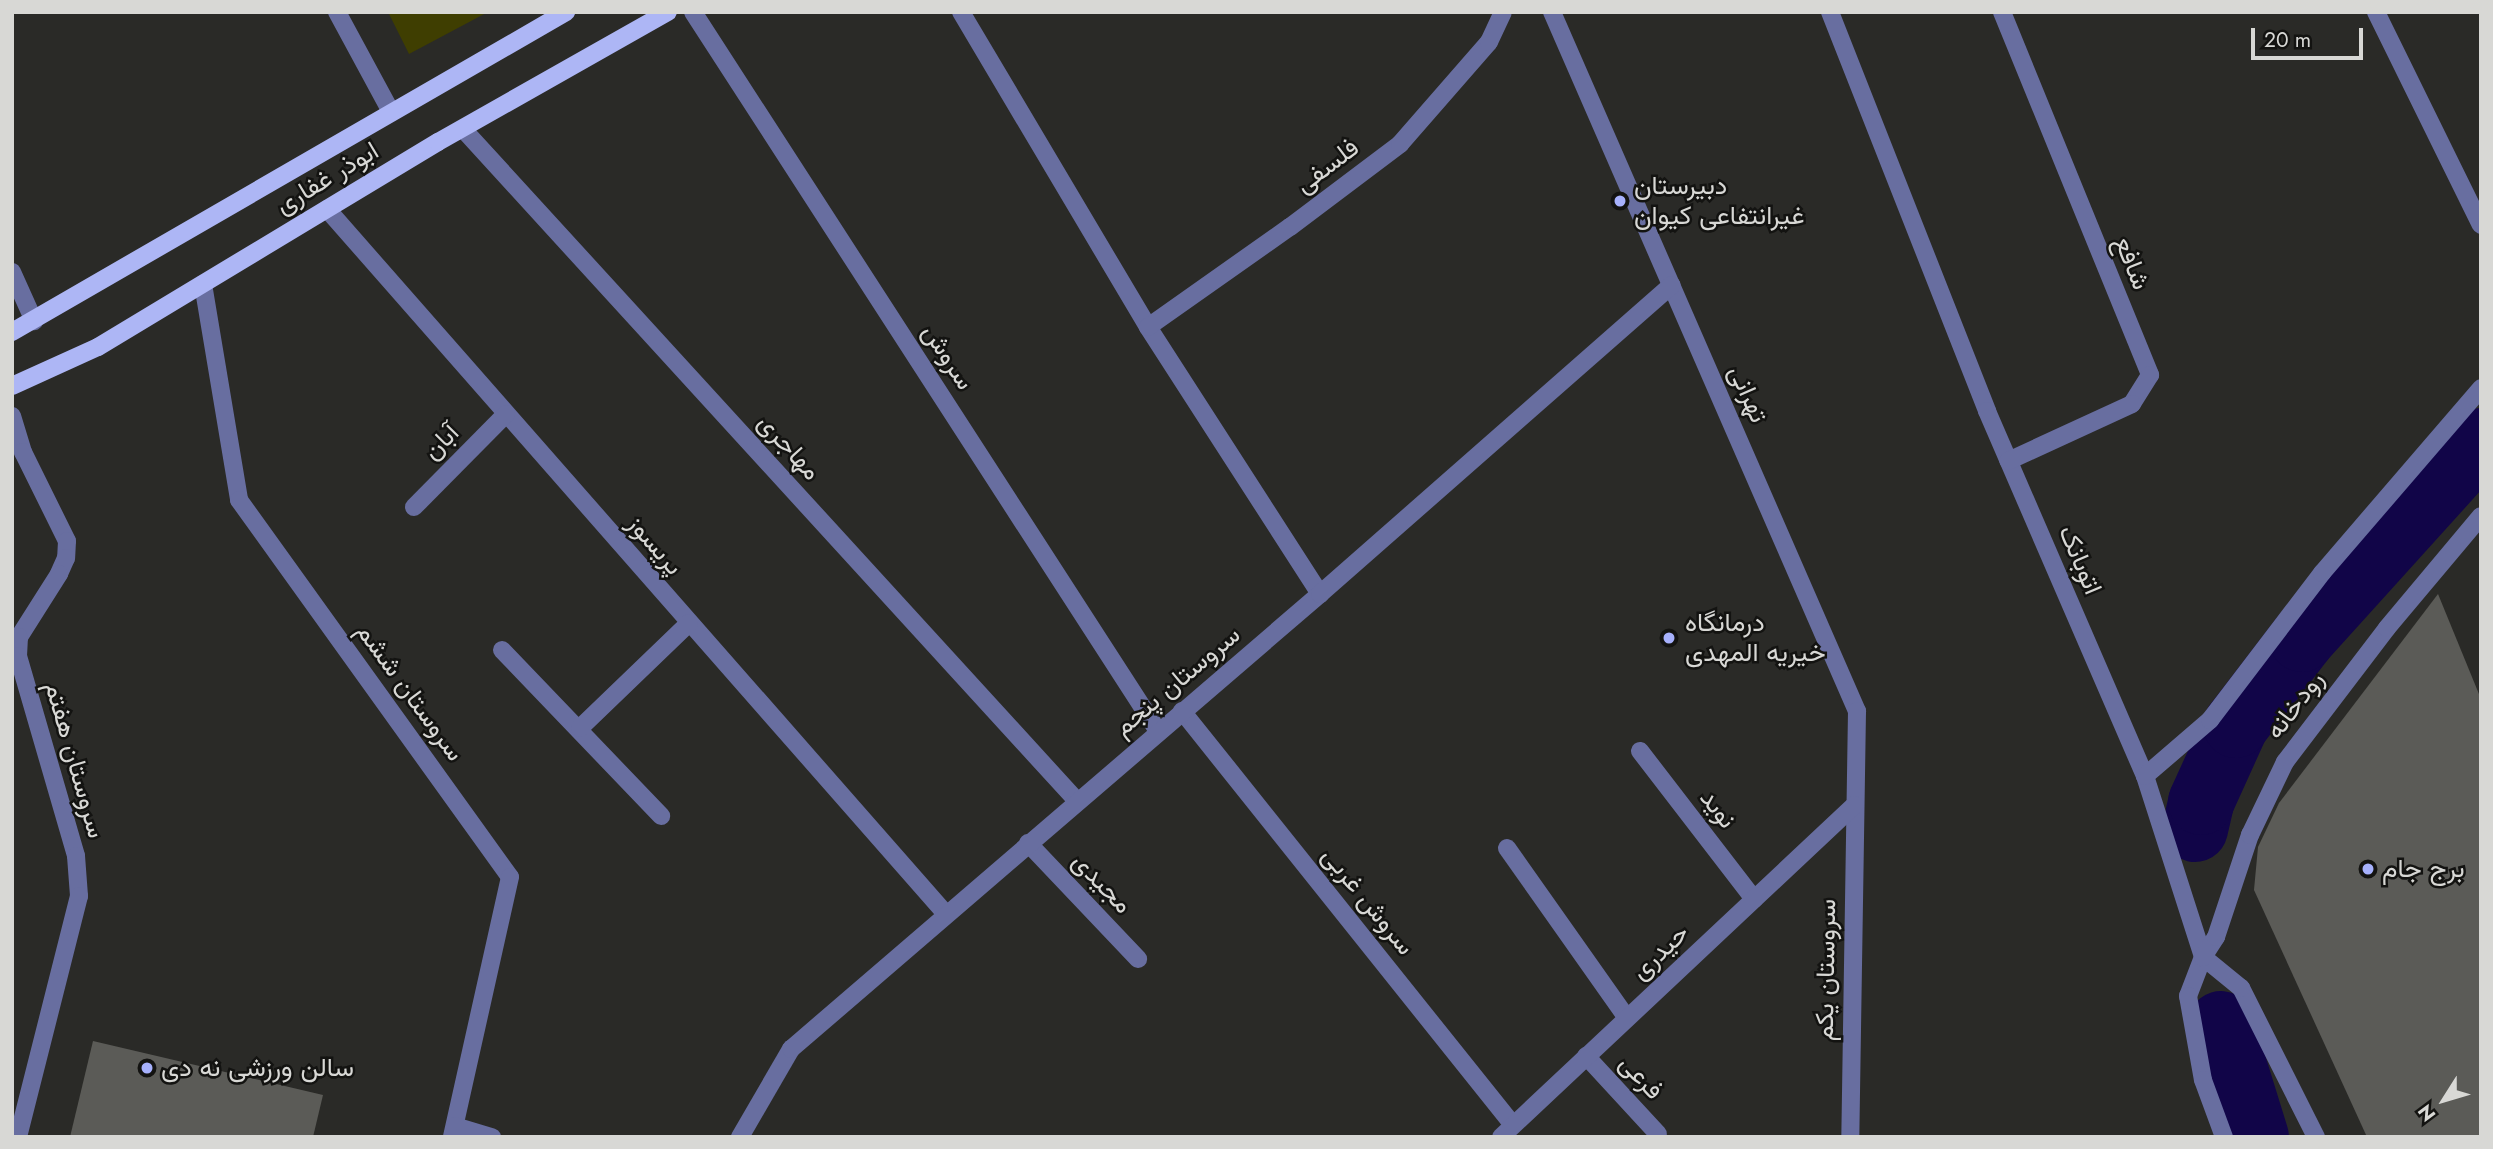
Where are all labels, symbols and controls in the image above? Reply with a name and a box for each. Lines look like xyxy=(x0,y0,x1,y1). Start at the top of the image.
scale bar xyxy=(2255,14,2367,58)
text: 20 m xyxy=(2264,25,2311,55)
street label: فلسفی xyxy=(1289,132,1365,200)
street label: ابوذر غفاری xyxy=(270,135,384,221)
place label: دبیرستان غیرانتفاعی کیوان xyxy=(1634,170,1804,232)
marker: دبیرستان غیرانتفاعی کیوان xyxy=(1612,193,1628,209)
street label: شافع xyxy=(2107,232,2157,294)
street label: سروش xyxy=(915,318,981,396)
street label: تهرانی xyxy=(1722,360,1774,428)
street label: مهاجری xyxy=(751,407,827,487)
street label: آبان xyxy=(416,417,466,467)
street label: پریسوز xyxy=(620,509,690,581)
street label: اتوبانک xyxy=(2052,521,2108,599)
place label: درمانگاه خیریه المهدی xyxy=(1685,607,1826,668)
street label: سروستان ششم xyxy=(349,617,471,767)
street label: سروستان پنجم xyxy=(1107,619,1247,743)
marker: درمانگاه خیریه المهدی xyxy=(1659,628,1679,648)
street label: رودخانه xyxy=(2259,665,2331,745)
street label: سروستان هفتم xyxy=(38,678,112,842)
street label: نوید xyxy=(1693,783,1743,835)
street label: سروش غربی xyxy=(1315,841,1421,961)
street label: مجیدی xyxy=(1065,846,1139,920)
place label: برج جام xyxy=(2382,853,2465,885)
marker: برج جام xyxy=(2360,861,2376,877)
street label: سروستان یکم xyxy=(1809,899,1843,1041)
street label: حیدری xyxy=(1625,917,1695,987)
street label: فرعی xyxy=(1612,1048,1670,1106)
place label: سالن ورزشی نه دی xyxy=(161,1052,354,1084)
marker: سالن ورزشی نه دی xyxy=(139,1060,155,1076)
north arrow xyxy=(2409,1065,2479,1135)
text: N xyxy=(2412,1099,2442,1127)

